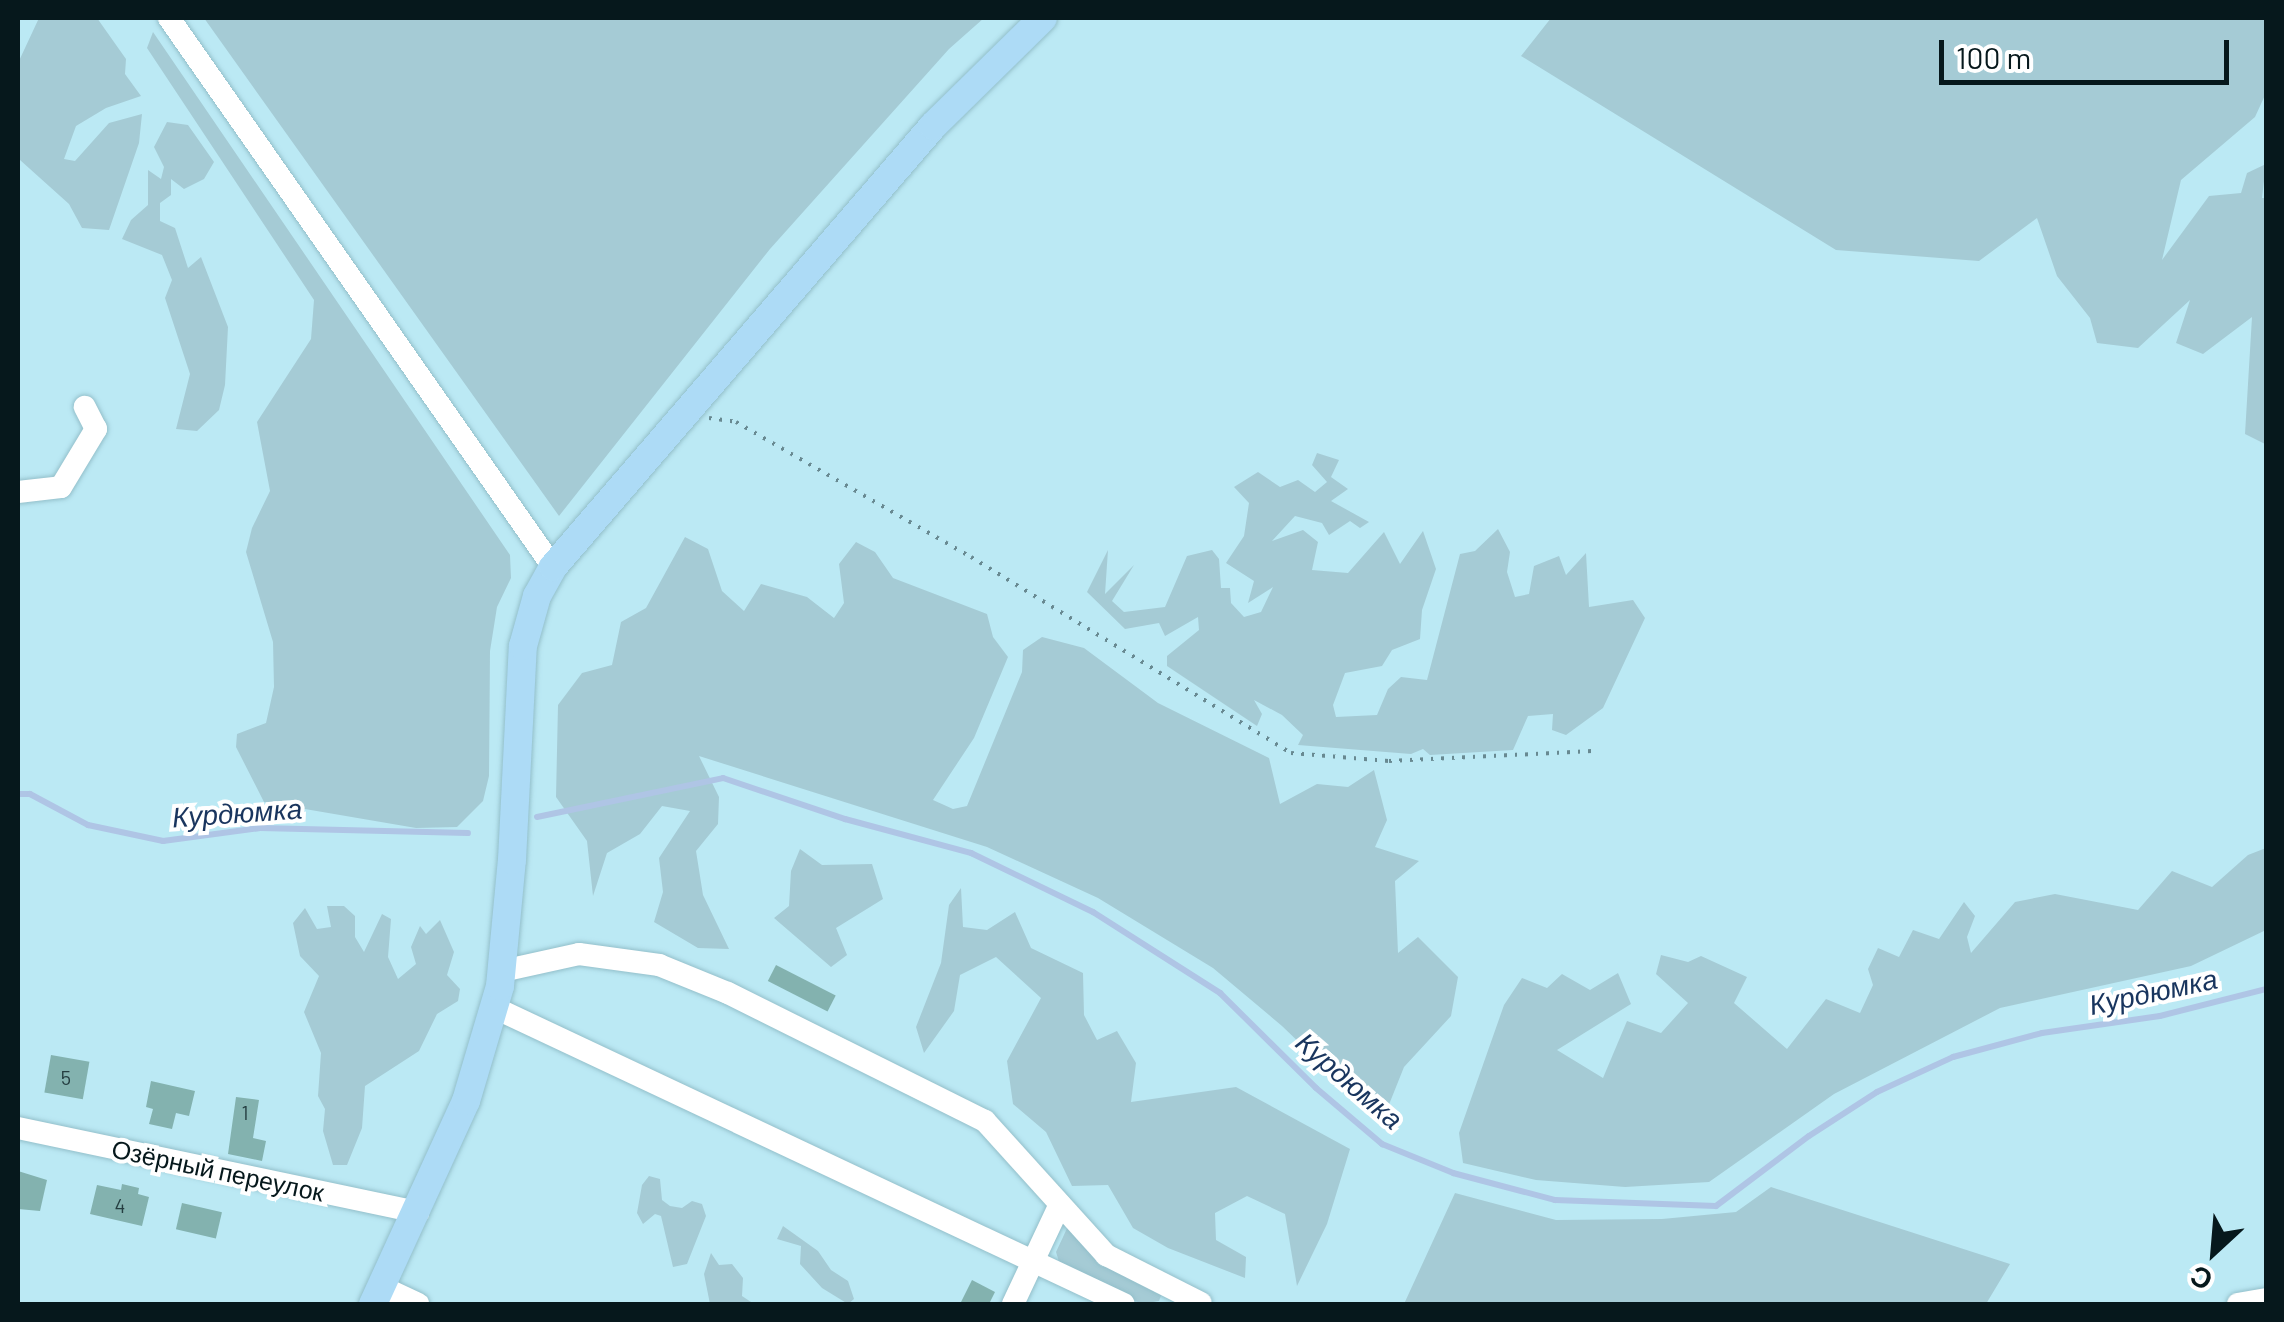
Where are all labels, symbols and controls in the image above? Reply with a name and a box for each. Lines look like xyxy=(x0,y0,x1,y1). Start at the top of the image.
scale bar xyxy=(1944,20,2234,82)
text: 100 m xyxy=(1956,39,2031,75)
water label: Курдюмка xyxy=(171,791,303,833)
water label: Курдюмка xyxy=(2086,961,2220,1021)
water label: Курдюмка xyxy=(1290,1025,1410,1135)
house number: 5 xyxy=(61,1065,71,1089)
house number: 1 xyxy=(242,1100,248,1124)
street label: Озёрный переулок xyxy=(109,1133,327,1207)
house number: 4 xyxy=(114,1193,126,1217)
north arrow xyxy=(2164,1202,2264,1302)
text: С xyxy=(2184,1259,2217,1299)

